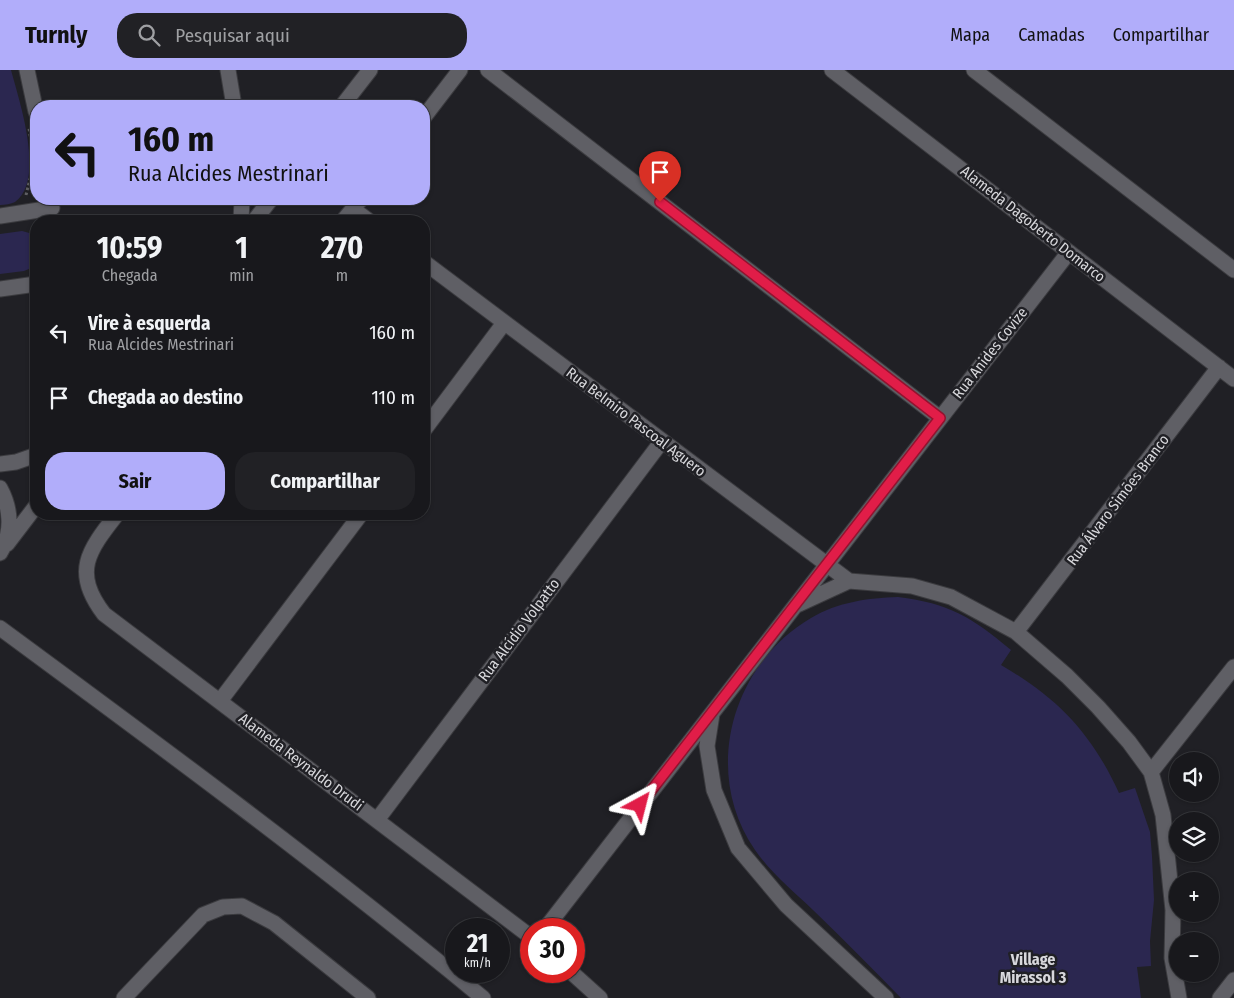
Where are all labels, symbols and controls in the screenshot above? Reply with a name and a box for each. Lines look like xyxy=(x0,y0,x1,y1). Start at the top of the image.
search box xyxy=(117,13,467,58)
text: Turnly xyxy=(25,21,87,49)
icon: search xyxy=(135,21,163,49)
text: Pesquisar aqui xyxy=(175,24,290,47)
text: Mapa xyxy=(950,24,990,46)
text: Camadas xyxy=(1018,24,1085,46)
text: Compartilhar xyxy=(1113,24,1209,46)
text: 160 m xyxy=(128,118,214,160)
icon: left xyxy=(45,120,110,185)
pin xyxy=(639,151,681,202)
icon: arrive xyxy=(646,158,674,186)
text: Rua Alcides Mestrinari xyxy=(128,160,329,187)
street label: Alameda Dagoberto Domarco xyxy=(957,162,1109,286)
text: 10:59 xyxy=(97,230,163,266)
text: 1 xyxy=(235,230,248,266)
text: 270 xyxy=(321,230,363,266)
text: Chegada xyxy=(102,266,158,285)
text: min xyxy=(229,266,254,285)
text: m xyxy=(336,266,348,285)
street label: Rua Anides Covize xyxy=(949,304,1031,402)
text: Vire à esquerda xyxy=(88,312,210,335)
icon: left xyxy=(45,319,73,347)
text: 160 m xyxy=(369,321,415,344)
text: Rua Alcides Mestrinari xyxy=(88,335,234,354)
street label: Rua Belmiro Pascoal Aguero xyxy=(563,364,709,480)
icon: arrive xyxy=(45,384,73,412)
text: Chegada ao destino xyxy=(88,386,243,409)
text: 110 m xyxy=(371,386,415,409)
street label: Rua Álvaro Simões Branco xyxy=(1063,431,1173,569)
button: Sair xyxy=(45,452,225,510)
button: Compartilhar xyxy=(235,452,415,510)
street label: Rua Alcídio Volpatto xyxy=(475,575,564,685)
street label: Alameda Reynaldo Drudi xyxy=(235,709,367,815)
map controls xyxy=(1169,752,1219,982)
button: sound xyxy=(1169,752,1219,802)
position arrow xyxy=(613,778,665,830)
button: layers xyxy=(1169,812,1219,862)
button: + xyxy=(1169,872,1219,922)
speed limit sign: 30 xyxy=(520,918,585,983)
text: 21 xyxy=(467,929,488,959)
button: − xyxy=(1169,932,1219,982)
district label: Village Mirassol 3 xyxy=(1000,950,1067,987)
text: km/h xyxy=(464,956,491,970)

